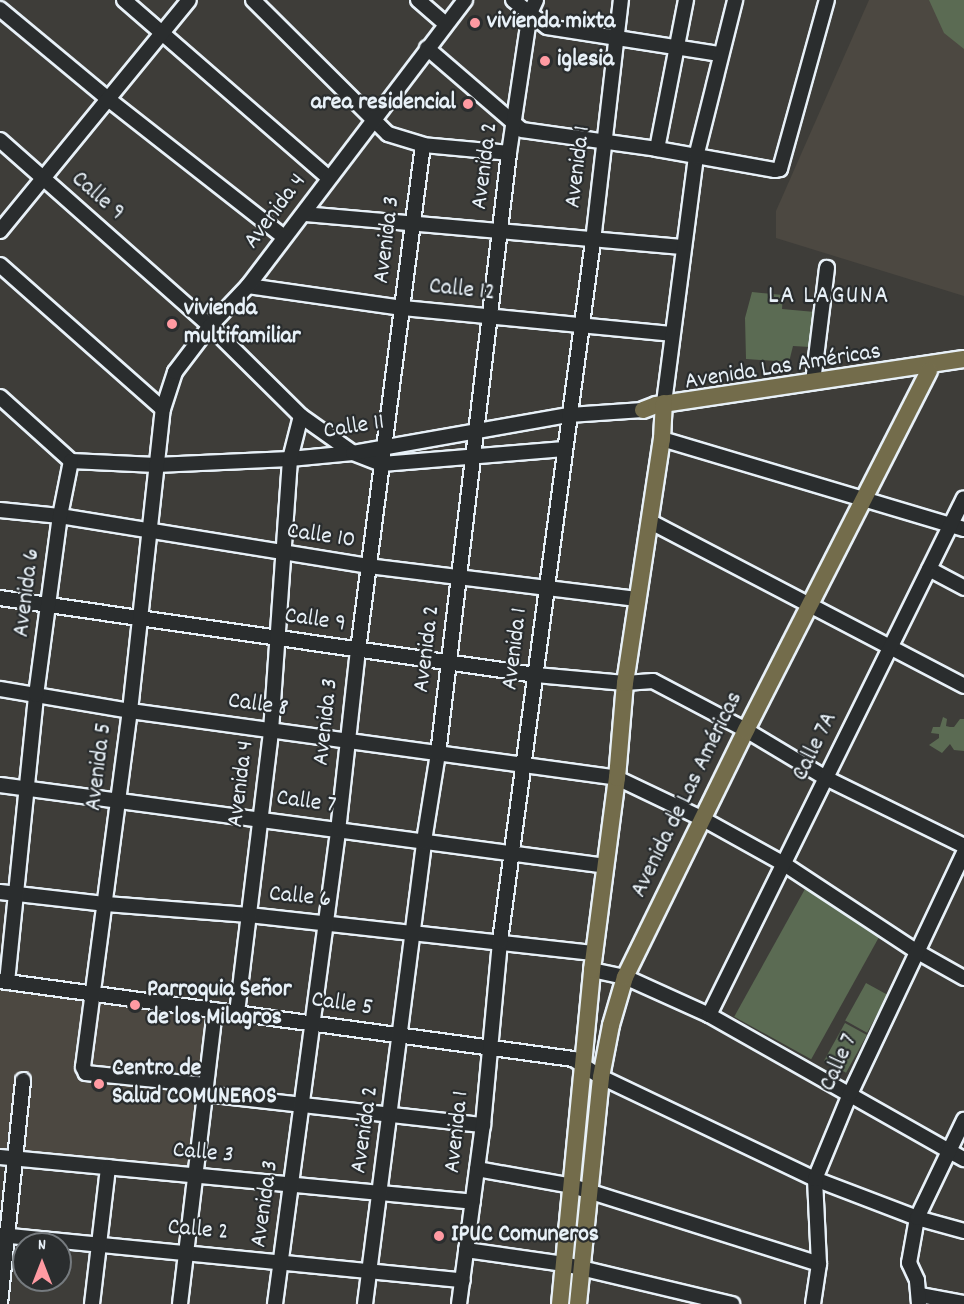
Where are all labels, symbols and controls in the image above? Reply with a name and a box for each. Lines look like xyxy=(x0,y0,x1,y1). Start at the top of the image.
place label: vivienda mixta xyxy=(487,9,615,37)
marker: vivienda mixta xyxy=(468,16,482,30)
place label: iglesia xyxy=(557,47,614,75)
marker: iglesia xyxy=(538,54,552,68)
place label: area residencial xyxy=(311,90,456,118)
marker: area residencial xyxy=(461,97,475,111)
street label: Avenida 2 xyxy=(466,121,506,211)
street label: Avenida 1 xyxy=(560,124,598,210)
street label: Calle 9 xyxy=(64,166,130,228)
street label: Avenida 4 xyxy=(238,169,314,255)
street label: Avenida 3 xyxy=(368,195,408,285)
street label: Calle 12 xyxy=(428,273,496,309)
district label: LA LAGUNA xyxy=(768,281,890,313)
place label: vivienda multifamiliar xyxy=(184,296,301,352)
marker: vivienda multifamiliar xyxy=(165,317,179,331)
street label: Avenida Las Américas xyxy=(683,338,883,398)
street label: Calle 11 xyxy=(322,409,386,447)
street label: Calle 10 xyxy=(285,518,357,556)
street label: Avenida 6 xyxy=(8,547,48,639)
street label: Calle 9 xyxy=(283,602,347,640)
street label: Avenida 2 xyxy=(408,604,448,694)
street label: Avenida 1 xyxy=(497,606,535,692)
street label: Avenida 3 xyxy=(308,677,346,767)
street label: Avenida de Las Américas xyxy=(626,687,750,903)
street label: Calle 8 xyxy=(226,688,290,724)
street label: Calle 7A xyxy=(787,708,845,786)
street label: Avenida 5 xyxy=(80,721,120,813)
street label: Avenida 4 xyxy=(222,739,262,829)
street label: Calle 7 xyxy=(274,785,338,821)
street label: Calle 6 xyxy=(267,880,333,916)
place label: Parroquia Señor de los Milagros xyxy=(147,977,292,1033)
street label: Calle 5 xyxy=(309,986,375,1024)
marker: Parroquia Señor de los Milagros xyxy=(128,998,142,1012)
street label: Calle 7 xyxy=(815,1030,865,1096)
place label: Centro de Salud COMUNEROS xyxy=(112,1056,277,1112)
marker: Centro de Salud COMUNEROS xyxy=(90,1075,108,1093)
street label: Avenida 2 xyxy=(346,1085,386,1175)
street label: Avenida 1 xyxy=(439,1090,477,1174)
street label: Calle 3 xyxy=(171,1137,235,1171)
street label: Avenida 3 xyxy=(246,1159,286,1249)
street label: Calle 2 xyxy=(166,1214,230,1248)
place label: IPUC Comuneros xyxy=(451,1222,599,1250)
marker: IPUC Comuneros xyxy=(432,1229,446,1243)
north arrow xyxy=(12,1232,72,1292)
text: N xyxy=(38,1234,46,1257)

